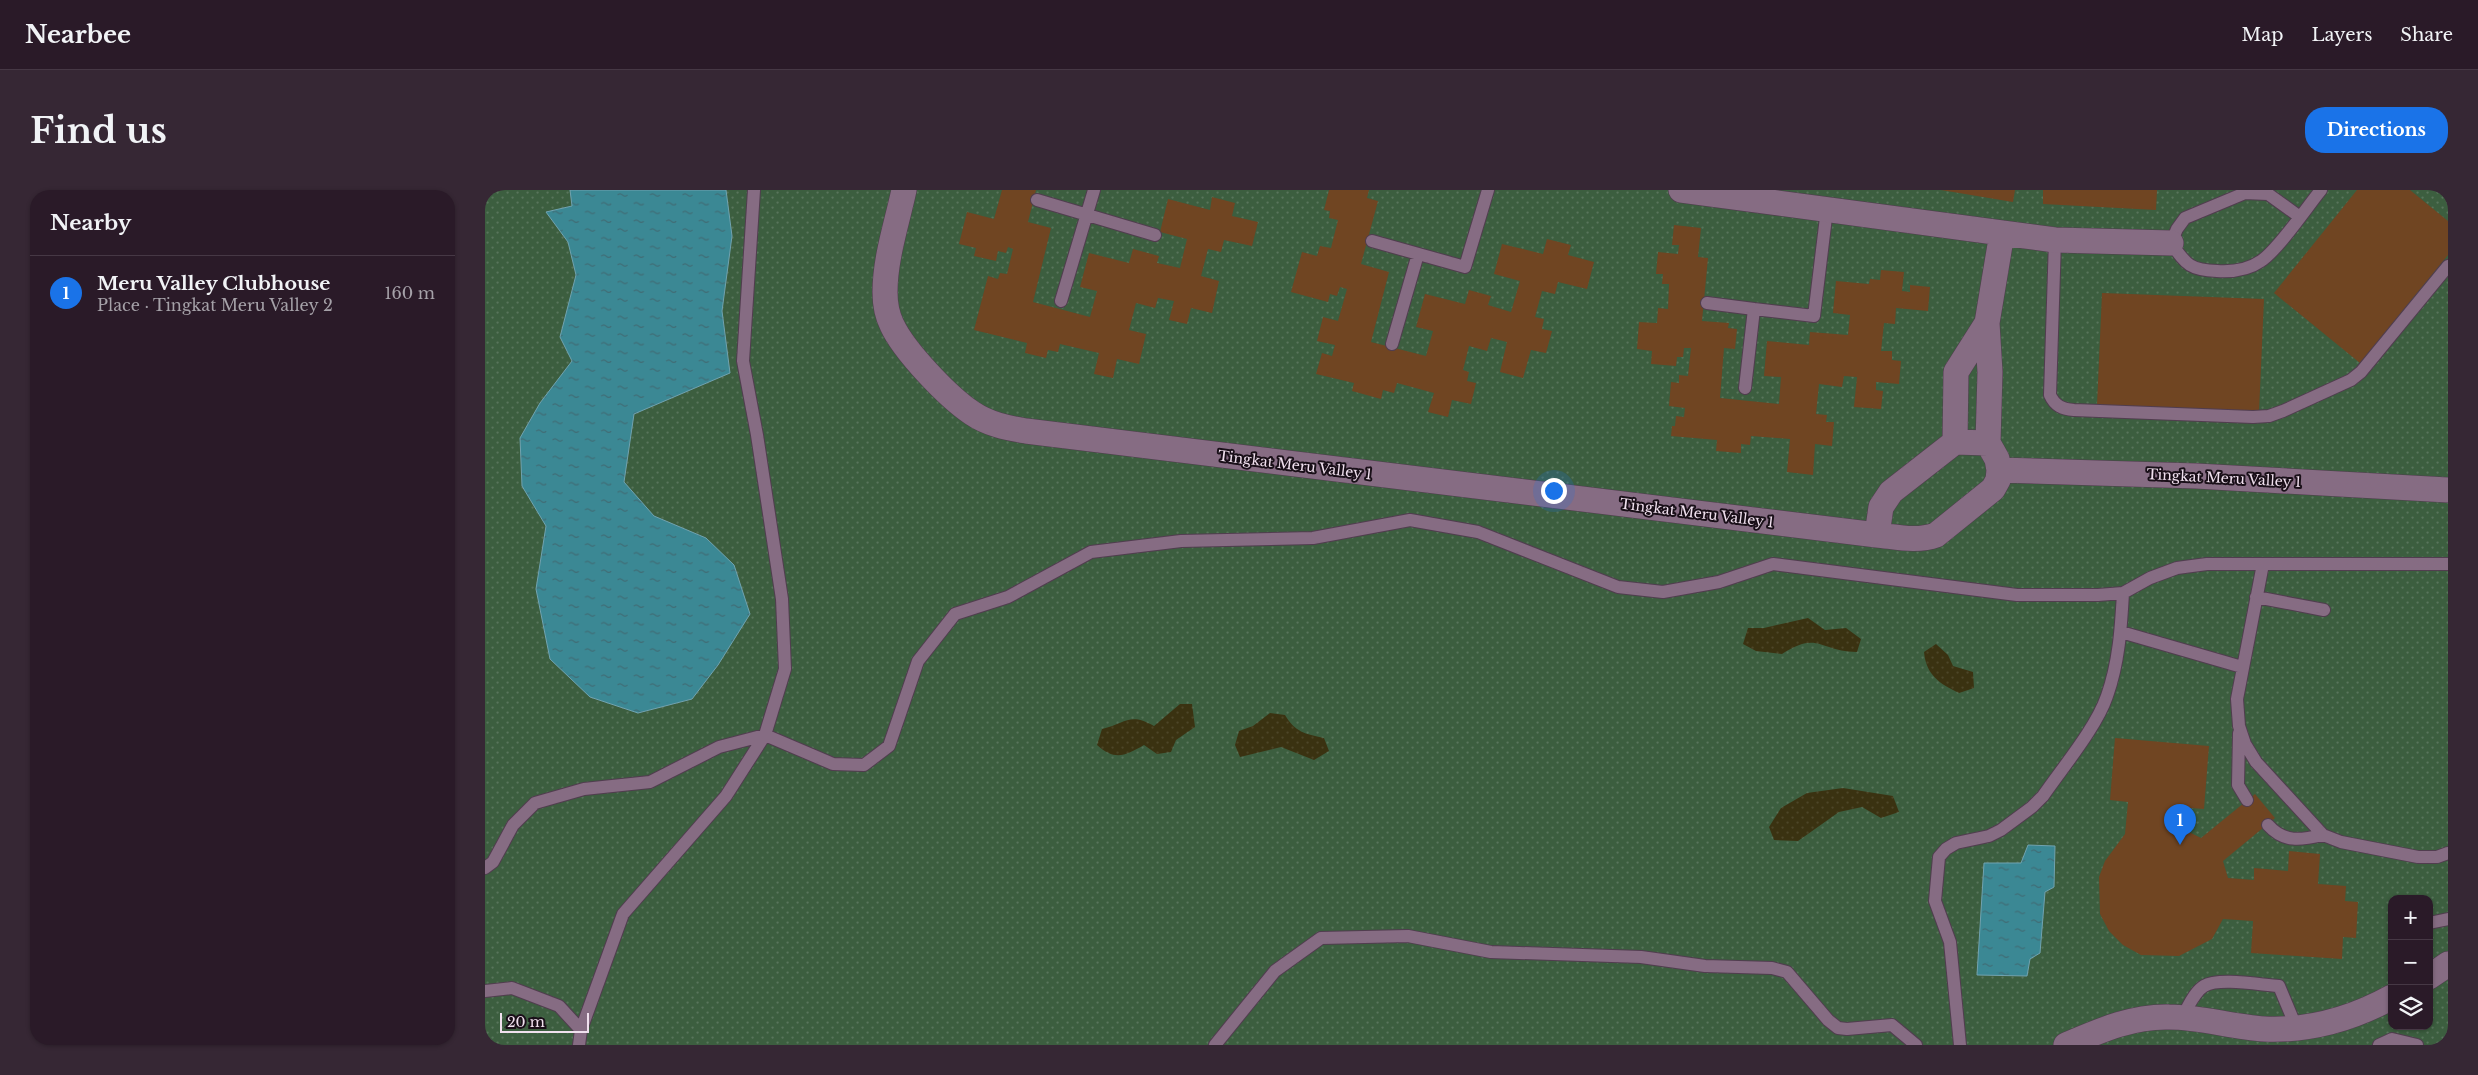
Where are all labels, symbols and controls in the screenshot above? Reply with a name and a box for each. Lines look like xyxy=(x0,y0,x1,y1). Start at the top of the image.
text: Nearbee xyxy=(25,20,131,49)
text: Map xyxy=(2242,24,2283,46)
text: Layers xyxy=(2311,24,2372,46)
text: Share xyxy=(2400,24,2453,46)
button: Directions xyxy=(2305,107,2448,153)
text: Find us xyxy=(30,109,167,152)
text: Nearby xyxy=(50,210,131,236)
text: Meru Valley Clubhouse xyxy=(97,272,330,295)
text: 1 xyxy=(63,283,69,303)
text: 160 m xyxy=(384,283,435,303)
text: Place · Tingkat Meru Valley 2 xyxy=(97,295,333,315)
street label: Tingkat Meru Valley 1 xyxy=(1217,447,1373,483)
street label: Tingkat Meru Valley 1 xyxy=(2146,465,2302,491)
your location xyxy=(1541,478,1567,504)
street label: Tingkat Meru Valley 1 xyxy=(1619,495,1775,531)
pin: 1 xyxy=(2164,804,2196,845)
map controls xyxy=(2388,895,2433,1030)
button: + xyxy=(2388,895,2433,940)
button: − xyxy=(2388,940,2433,985)
button: layers xyxy=(2388,985,2433,1030)
scale bar xyxy=(500,1010,589,1033)
text: 20 m xyxy=(507,1013,545,1031)

